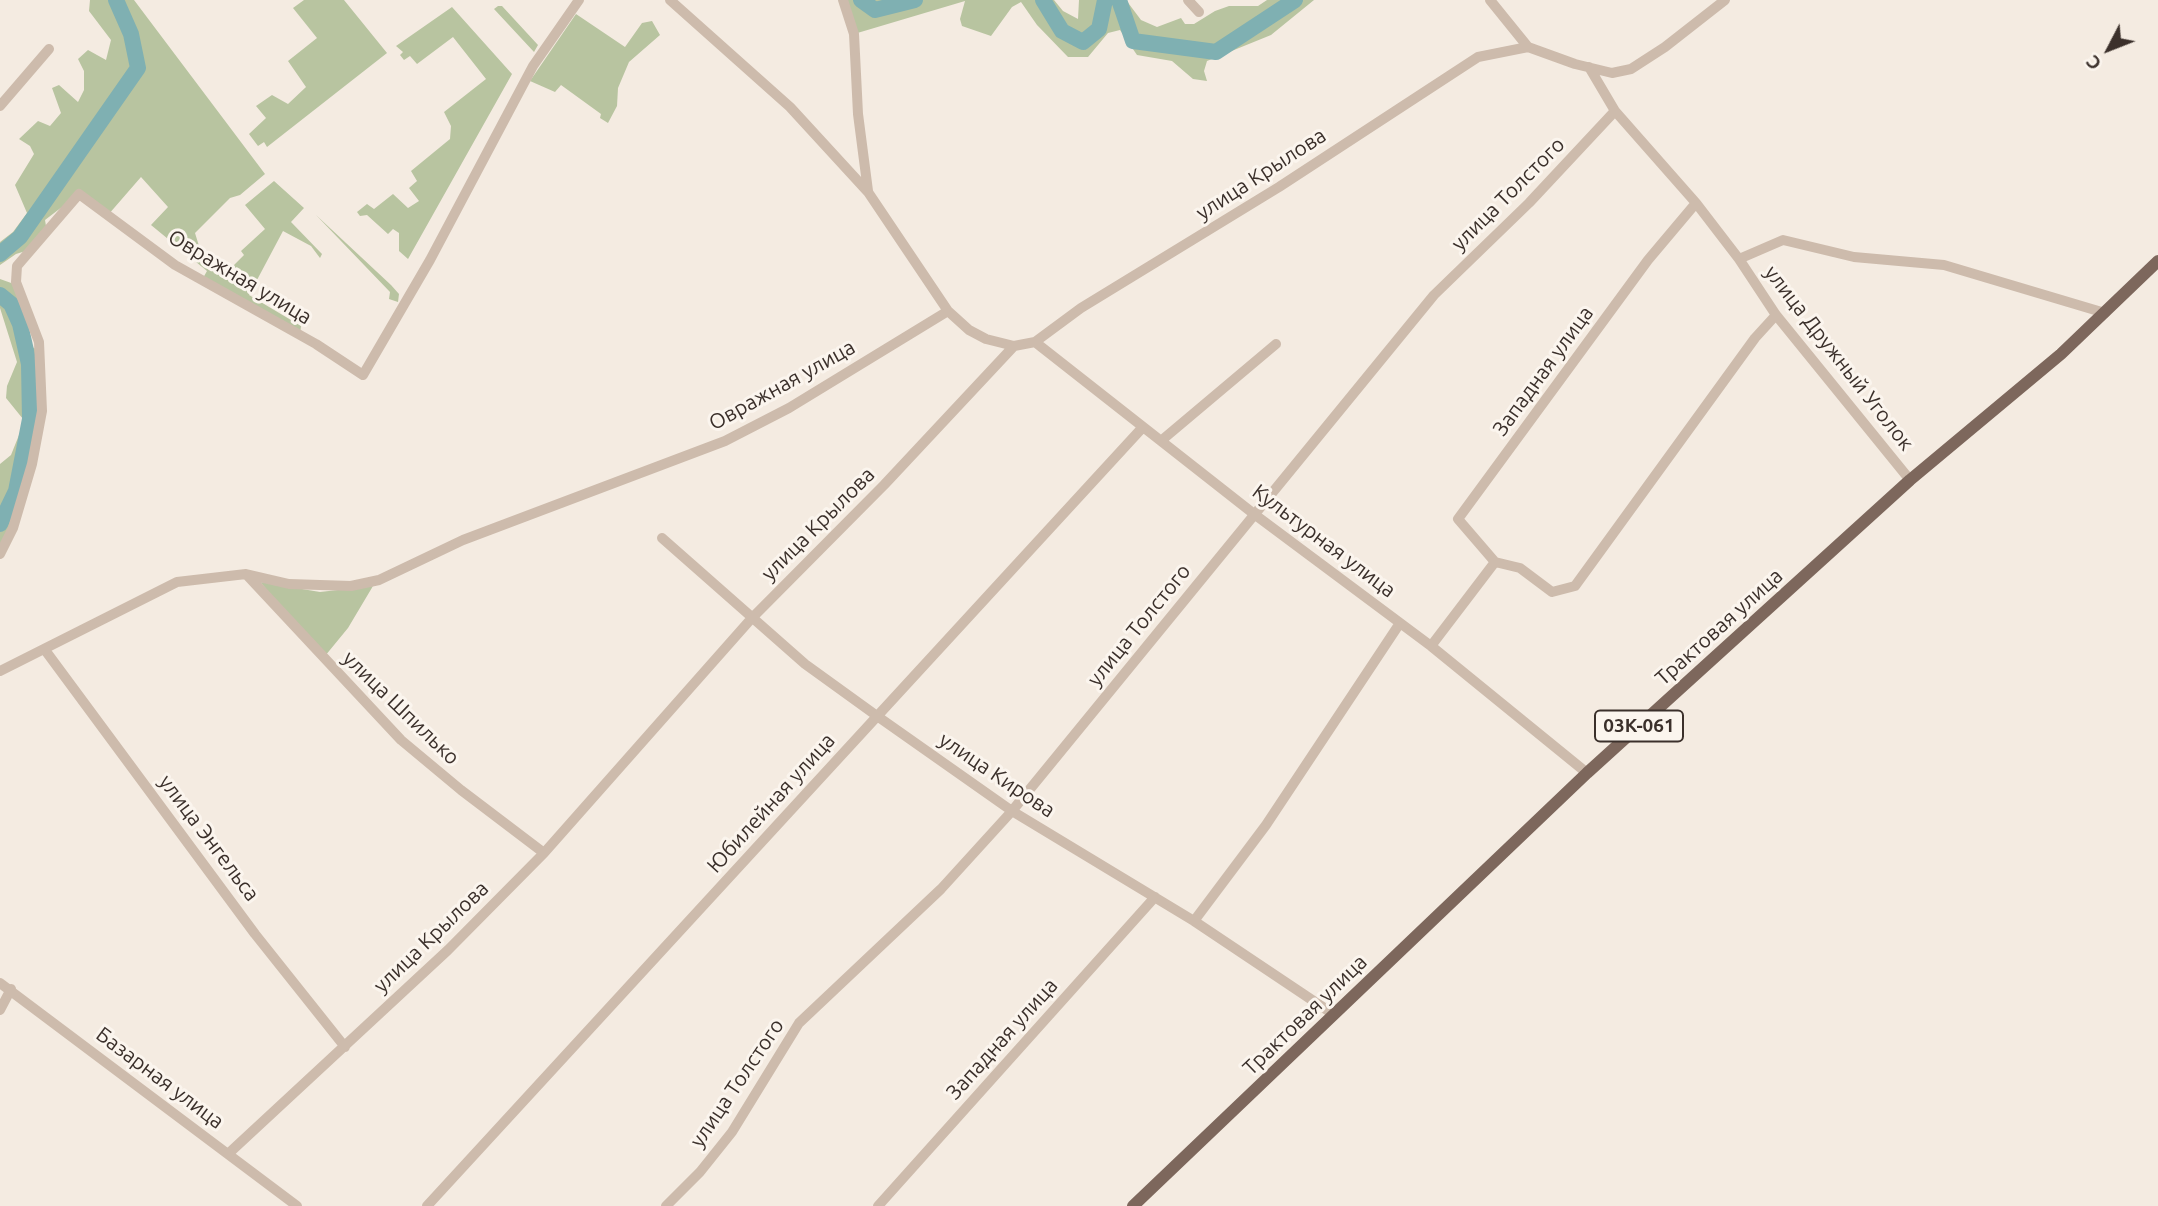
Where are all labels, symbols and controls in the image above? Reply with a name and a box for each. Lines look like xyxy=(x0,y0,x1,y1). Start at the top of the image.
north arrow xyxy=(2074,14,2144,84)
text: С xyxy=(2081,51,2106,75)
street label: улица Крылова xyxy=(1191,123,1331,225)
street label: улица Толстого xyxy=(1446,132,1570,256)
street label: Овражная улица xyxy=(164,224,316,330)
street label: улица Дружный Уголок xyxy=(1759,260,1919,456)
street label: Западная улица xyxy=(1487,301,1599,441)
street label: Овражная улица xyxy=(705,334,859,436)
street label: улица Крылова xyxy=(756,462,880,586)
street label: Культурная улица xyxy=(1247,479,1401,603)
street label: улица Толстого xyxy=(1082,559,1196,691)
street label: Трактовая улица xyxy=(1650,563,1788,691)
street label: улица Шпилько xyxy=(337,646,465,770)
road number: 03К-061 xyxy=(1595,710,1683,741)
street label: улица Кирова xyxy=(934,727,1060,823)
street label: Юбилейная улица xyxy=(702,728,840,878)
street label: улица Энгельса xyxy=(153,770,265,906)
street label: улица Крылова xyxy=(368,876,494,998)
street label: Трактовая улица xyxy=(1238,949,1372,1081)
street label: Западная улица xyxy=(941,973,1063,1105)
street label: улица Толстого xyxy=(685,1014,789,1152)
street label: Базарная улица xyxy=(91,1022,229,1134)

